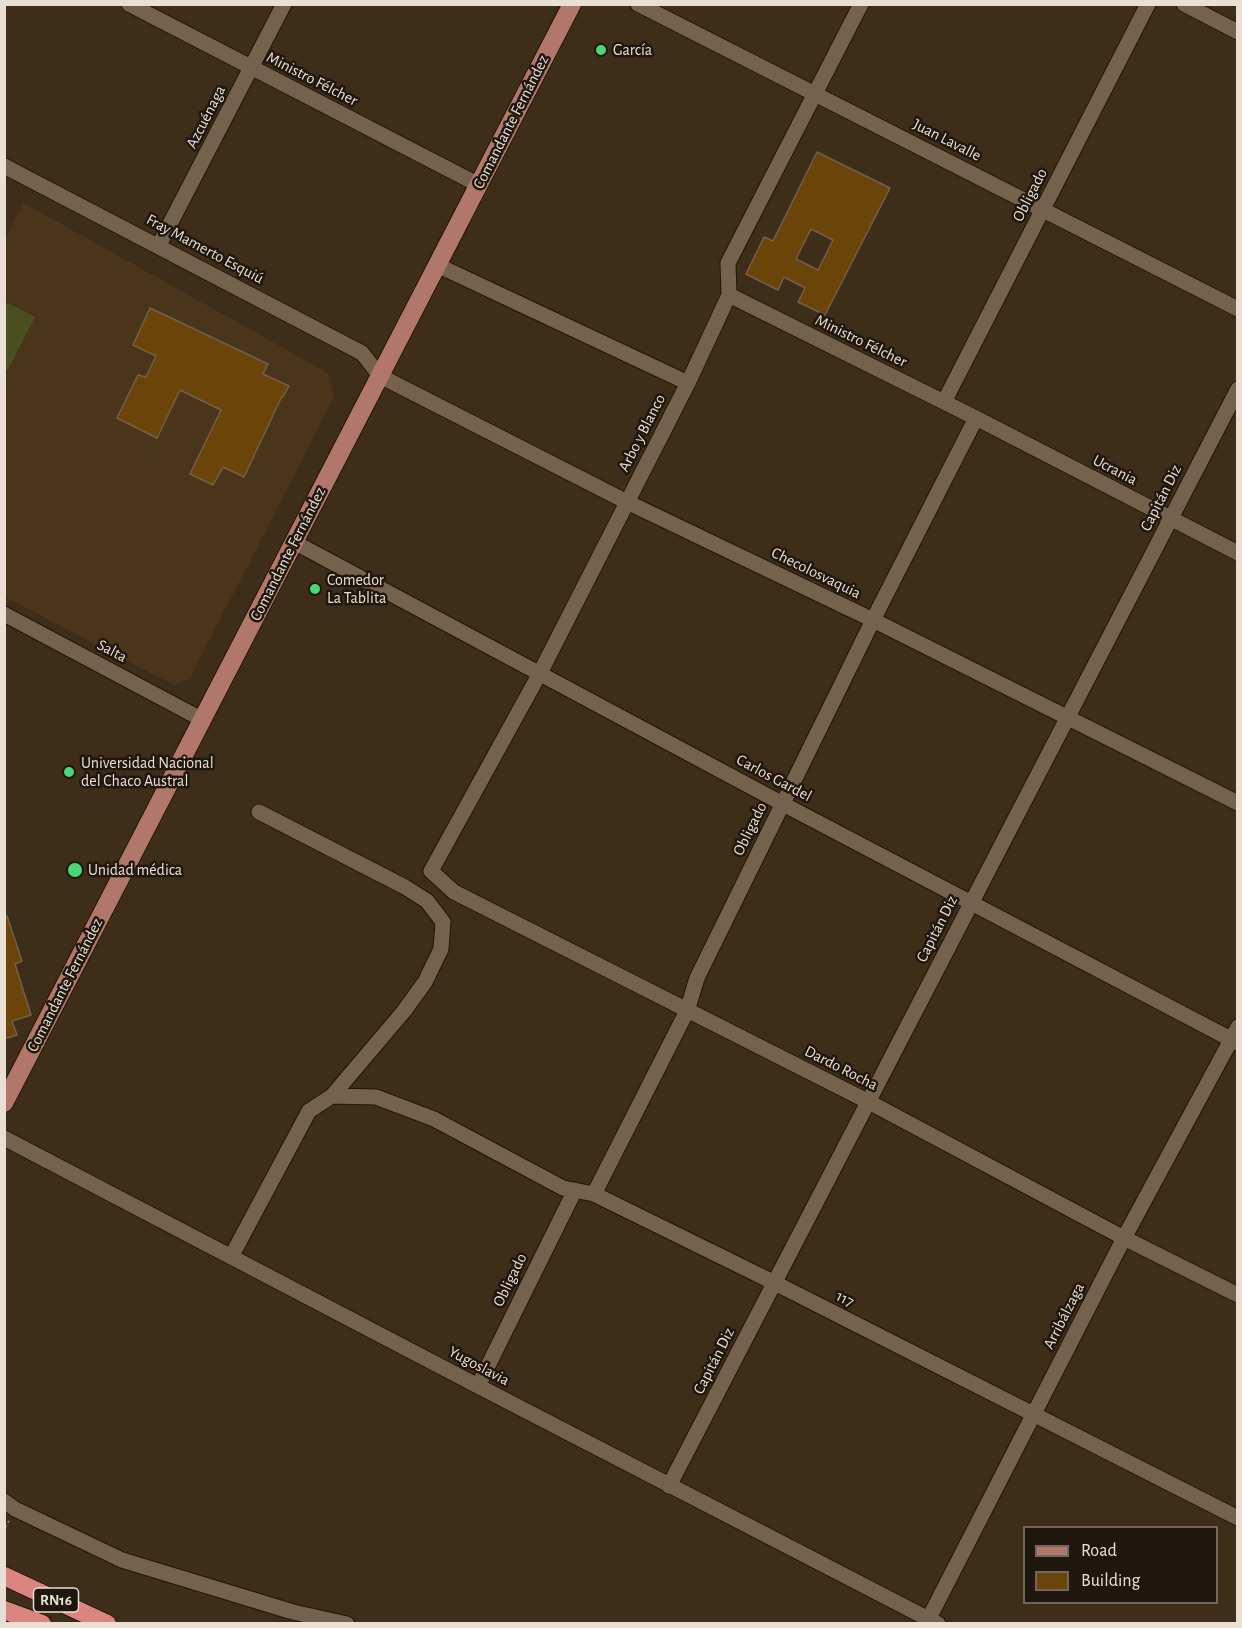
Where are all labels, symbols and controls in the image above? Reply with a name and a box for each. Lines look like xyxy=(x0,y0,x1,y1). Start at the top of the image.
place label: García xyxy=(613,40,652,60)
marker: García xyxy=(594,43,608,57)
street label: Ministro Félcher xyxy=(263,48,361,110)
street label: Comandante Fernández xyxy=(469,52,553,192)
street label: Azcuénaga xyxy=(182,82,230,152)
street label: Juan Lavalle xyxy=(910,115,984,165)
street label: Obligado xyxy=(1008,165,1052,225)
street label: Fray Mamerto Esquiú xyxy=(143,210,267,288)
street label: Ministro Félcher xyxy=(812,310,910,372)
street label: Arbo y Blanco xyxy=(614,391,670,475)
street label: Ucrania xyxy=(1090,451,1140,489)
street label: Capitán Diz xyxy=(1136,462,1186,534)
street label: Comandante Fernández xyxy=(246,484,330,624)
street label: Checolosvaquia xyxy=(768,543,864,603)
place label: Comedor La Tablita xyxy=(327,570,386,608)
marker: Comedor La Tablita xyxy=(308,582,322,596)
street label: Salta xyxy=(94,635,130,667)
street label: Carlos Gardel xyxy=(733,750,815,806)
place label: Universidad Nacional del Chaco Austral xyxy=(81,753,214,791)
marker: Universidad Nacional del Chaco Austral xyxy=(62,765,76,779)
street label: Obligado xyxy=(729,799,771,859)
place label: Unidad médica xyxy=(88,860,182,880)
marker: Unidad médica xyxy=(66,861,84,879)
street label: Capitán Diz xyxy=(912,893,962,965)
street label: Comandante Fernández xyxy=(23,915,107,1055)
street label: Dardo Rocha xyxy=(801,1041,881,1095)
street label: Obligado xyxy=(489,1250,531,1310)
street label: Arribálzaga xyxy=(1039,1280,1089,1352)
street label: 117 xyxy=(833,1286,857,1312)
street label: Capitán Diz xyxy=(689,1325,739,1397)
street label: Yugoslavia xyxy=(445,1342,513,1390)
legend xyxy=(1023,1526,1218,1604)
text: Road xyxy=(1081,1542,1117,1560)
text: Building xyxy=(1081,1572,1140,1590)
road number: RN16 xyxy=(34,1588,78,1612)

